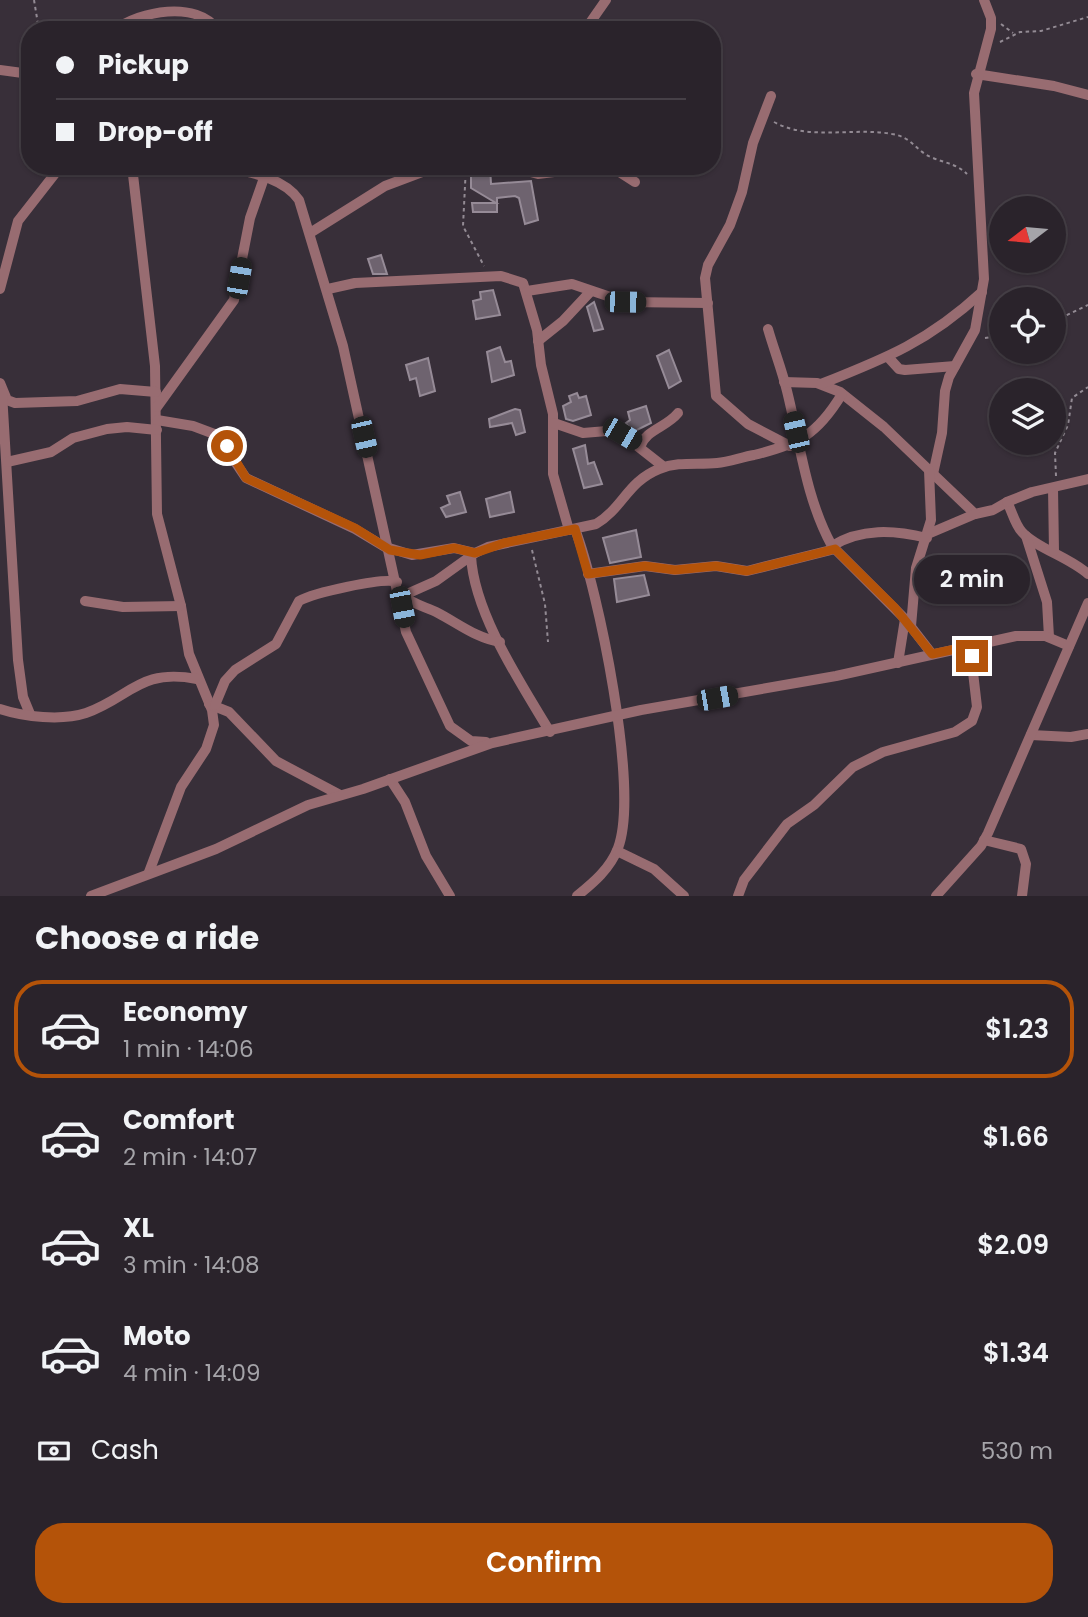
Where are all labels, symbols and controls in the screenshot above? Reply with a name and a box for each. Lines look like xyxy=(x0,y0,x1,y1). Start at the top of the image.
text: Pickup xyxy=(98,47,189,83)
text: Drop-off xyxy=(98,114,213,150)
north arrow xyxy=(989,196,1066,273)
map controls xyxy=(989,196,1066,455)
car xyxy=(226,255,253,301)
button: locate xyxy=(989,287,1066,364)
car xyxy=(604,291,647,313)
button: layers xyxy=(989,378,1066,455)
car xyxy=(782,409,811,455)
car xyxy=(350,414,379,460)
car xyxy=(599,414,646,454)
route start xyxy=(211,430,243,462)
callout: 2 min xyxy=(914,554,1030,604)
text: 2 min xyxy=(940,563,1004,595)
car xyxy=(388,584,417,630)
route end xyxy=(956,640,988,672)
car xyxy=(695,684,740,712)
text: Choose a ride xyxy=(35,915,259,960)
text: Economy xyxy=(123,994,247,1030)
icon: car xyxy=(39,998,102,1061)
text: $1.23 xyxy=(985,1011,1049,1047)
text: 1 min · 14:06 xyxy=(123,1033,254,1065)
text: Comfort xyxy=(123,1102,235,1138)
icon: car xyxy=(39,1106,102,1169)
text: $1.66 xyxy=(983,1119,1049,1155)
text: 2 min · 14:07 xyxy=(123,1141,257,1173)
text: XL xyxy=(123,1210,154,1246)
icon: car xyxy=(39,1214,102,1277)
text: $2.09 xyxy=(977,1227,1049,1263)
text: 3 min · 14:08 xyxy=(123,1249,260,1281)
text: Moto xyxy=(123,1318,191,1354)
icon: car xyxy=(39,1322,102,1385)
text: $1.34 xyxy=(983,1335,1049,1371)
text: 4 min · 14:09 xyxy=(123,1357,261,1389)
icon: cash xyxy=(35,1432,73,1470)
text: Cash xyxy=(91,1432,159,1468)
text: 530 m xyxy=(981,1435,1053,1467)
button: Confirm xyxy=(35,1523,1053,1603)

